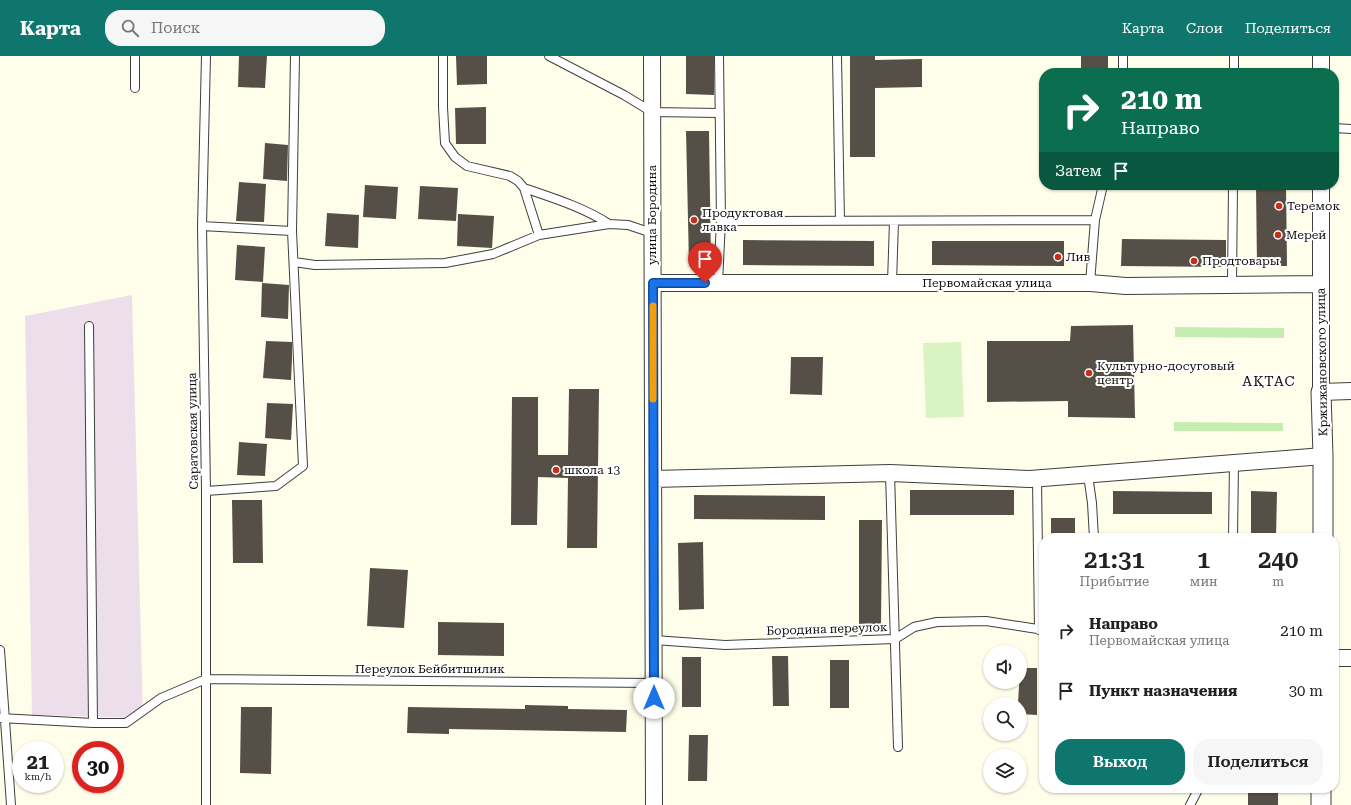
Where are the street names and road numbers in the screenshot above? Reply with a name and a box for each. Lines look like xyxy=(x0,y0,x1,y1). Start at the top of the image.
street label: улица Бородина xyxy=(645,165,659,265)
street label: Первомайская улица xyxy=(922,276,1052,290)
street label: Кржижановского улица xyxy=(1314,287,1330,436)
street label: Саратовская улица xyxy=(185,372,201,490)
street label: Бородина переулок xyxy=(766,620,888,638)
street label: Переулок Бейбитшилик xyxy=(355,662,505,676)

